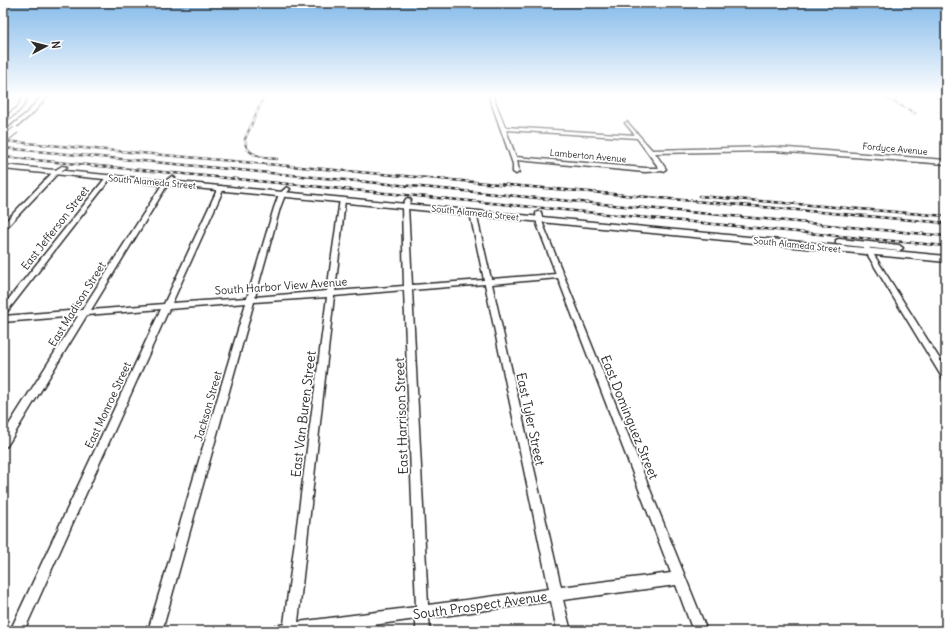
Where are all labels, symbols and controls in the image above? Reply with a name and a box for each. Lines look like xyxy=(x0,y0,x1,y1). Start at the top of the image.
north arrow xyxy=(26,26,66,66)
text: N xyxy=(49,40,63,49)
street label: Fordyce Avenue xyxy=(862,140,928,157)
street label: Lamberton Avenue xyxy=(549,147,627,164)
street label: South Alameda Street xyxy=(108,172,196,191)
street label: East Jefferson Street xyxy=(18,183,92,273)
street label: South Alameda Street xyxy=(431,202,519,223)
street label: South Alameda Street xyxy=(753,234,841,255)
street label: East Madison Street xyxy=(45,259,109,349)
street label: South Harbor View Avenue xyxy=(214,274,348,298)
street label: East Van Buren Street xyxy=(287,349,320,478)
street label: East Dominguez Street xyxy=(597,353,662,482)
street label: East Harrison Street xyxy=(391,357,412,475)
street label: East Monroe Street xyxy=(82,359,134,450)
street label: Jackson Street xyxy=(191,369,225,443)
street label: East Tyler Street xyxy=(512,371,549,468)
street label: South Prospect Avenue xyxy=(412,588,548,623)

